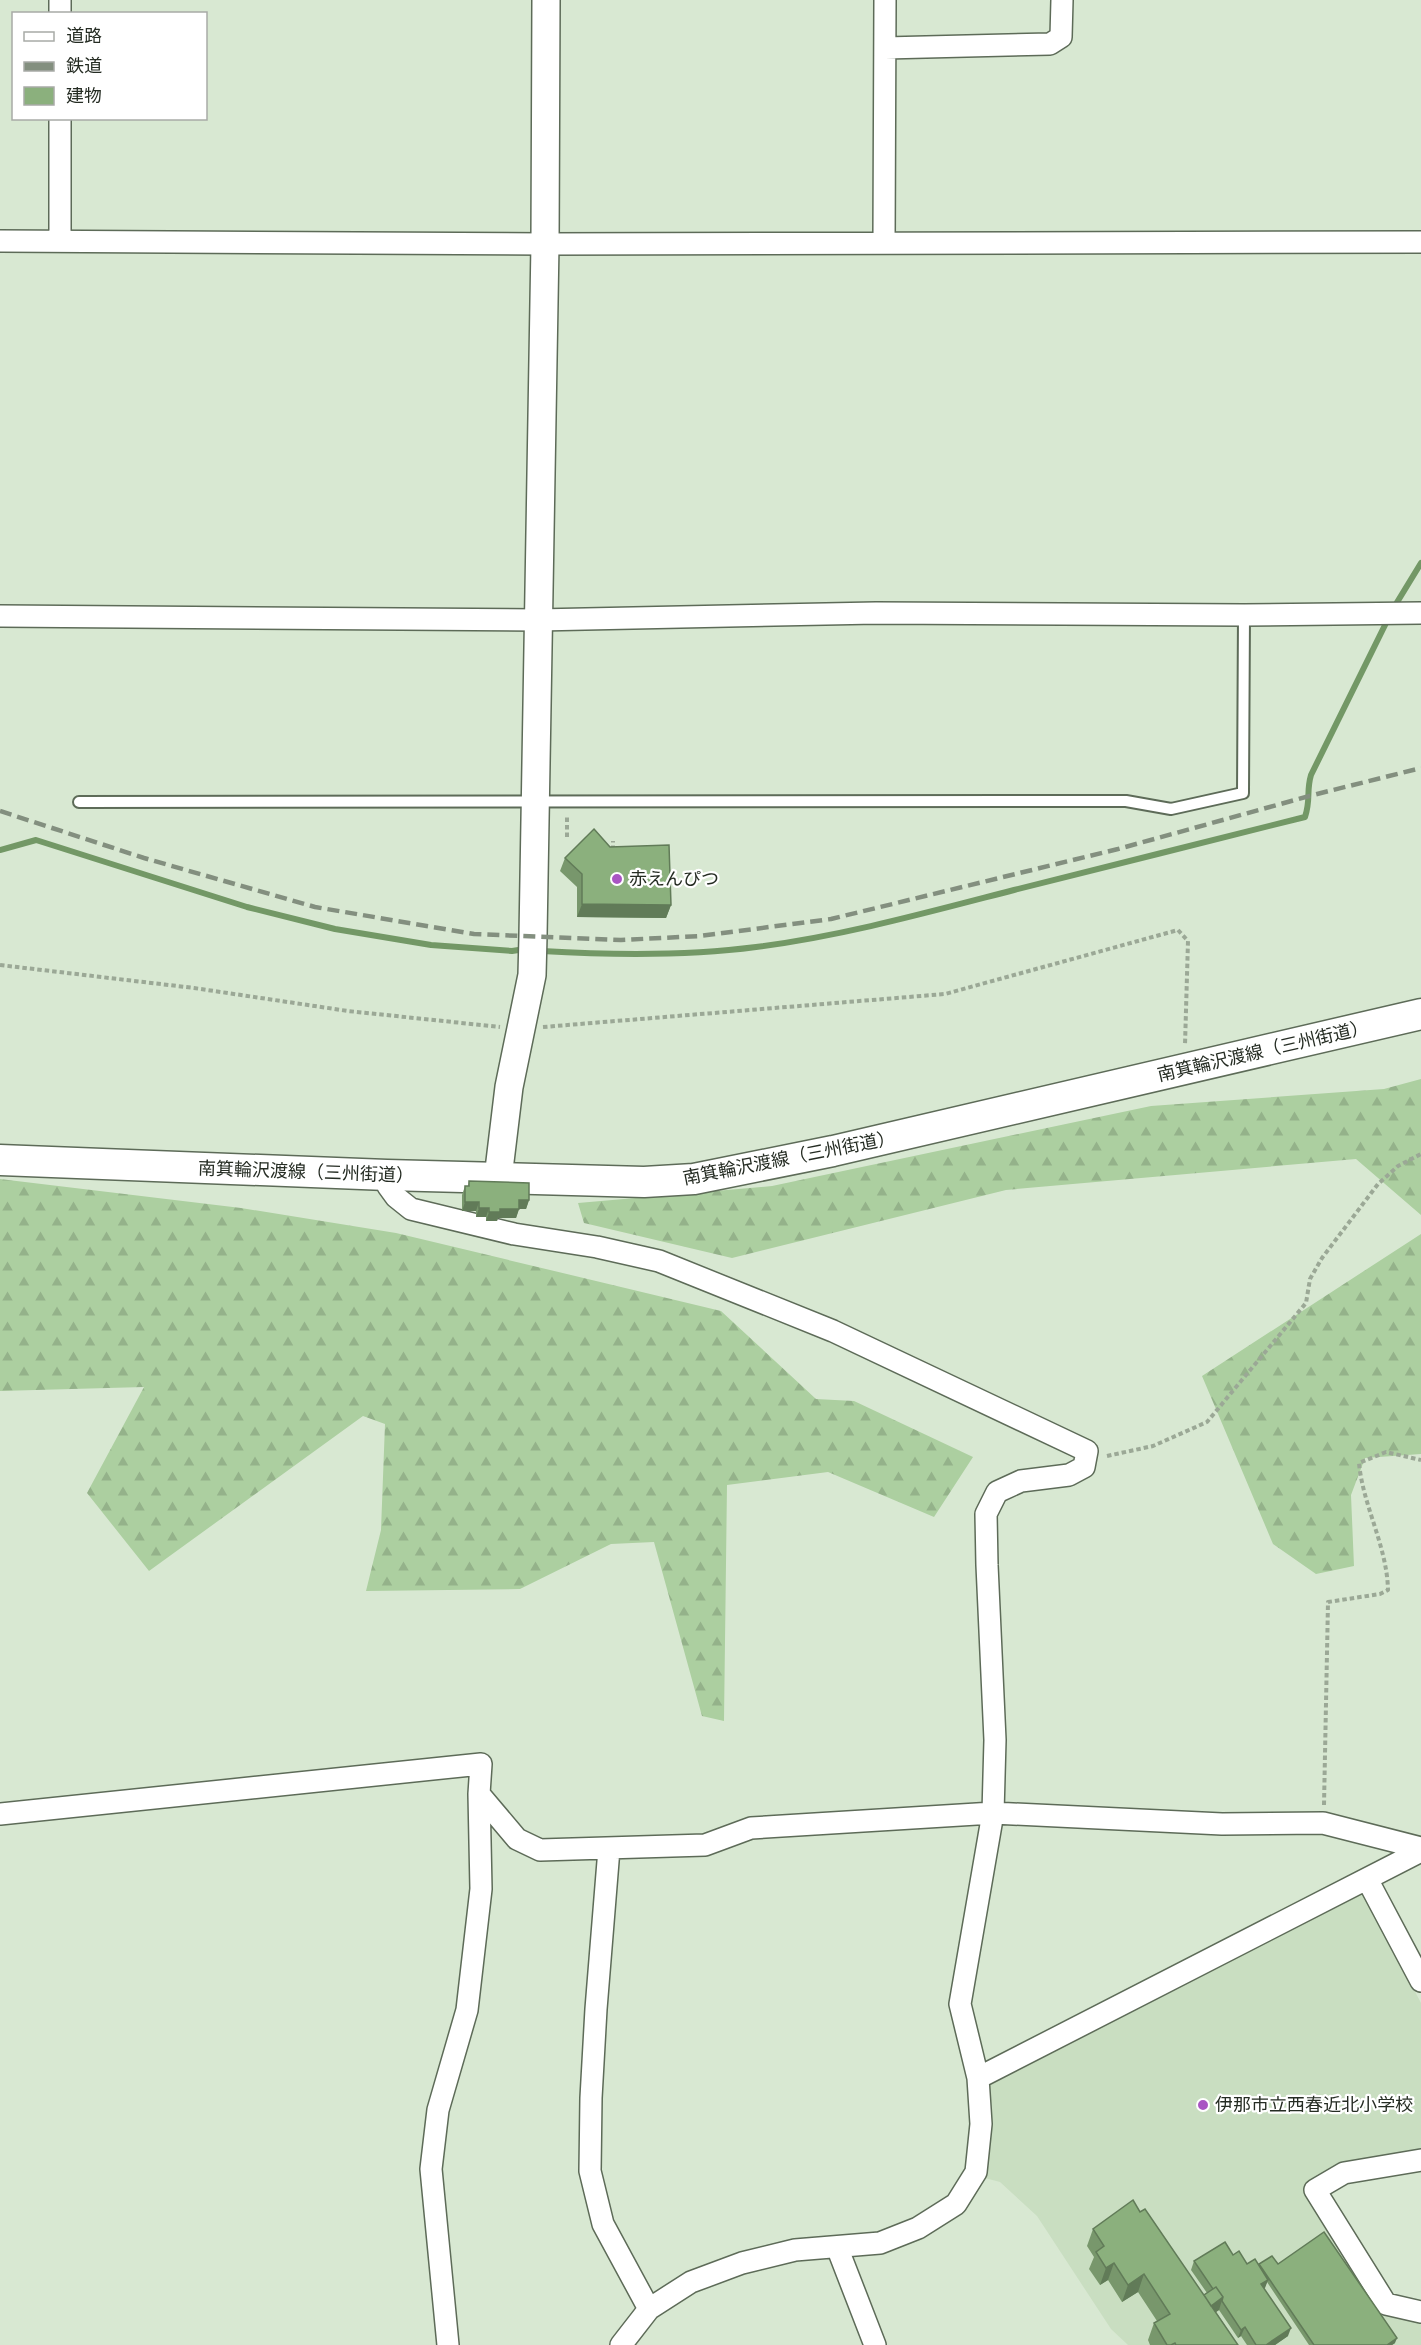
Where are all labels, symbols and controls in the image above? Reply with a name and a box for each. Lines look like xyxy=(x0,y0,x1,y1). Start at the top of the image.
legend xyxy=(12,12,207,120)
text: 道路 xyxy=(66,26,102,46)
text: 鉄道 xyxy=(66,56,102,76)
text: 建物 xyxy=(66,86,102,106)
place label: 赤えんぴつ xyxy=(629,869,719,889)
marker: 赤えんぴつ xyxy=(610,872,624,886)
street label: 南箕輪沢渡線（三州街道） xyxy=(1156,1017,1370,1085)
street label: 南箕輪沢渡線（三州街道） xyxy=(681,1128,897,1188)
street label: 南箕輪沢渡線（三州街道） xyxy=(198,1158,414,1186)
place label: 伊那市立西春近北小学校 xyxy=(1215,2095,1413,2115)
marker: 伊那市立西春近北小学校 xyxy=(1196,2098,1210,2112)

